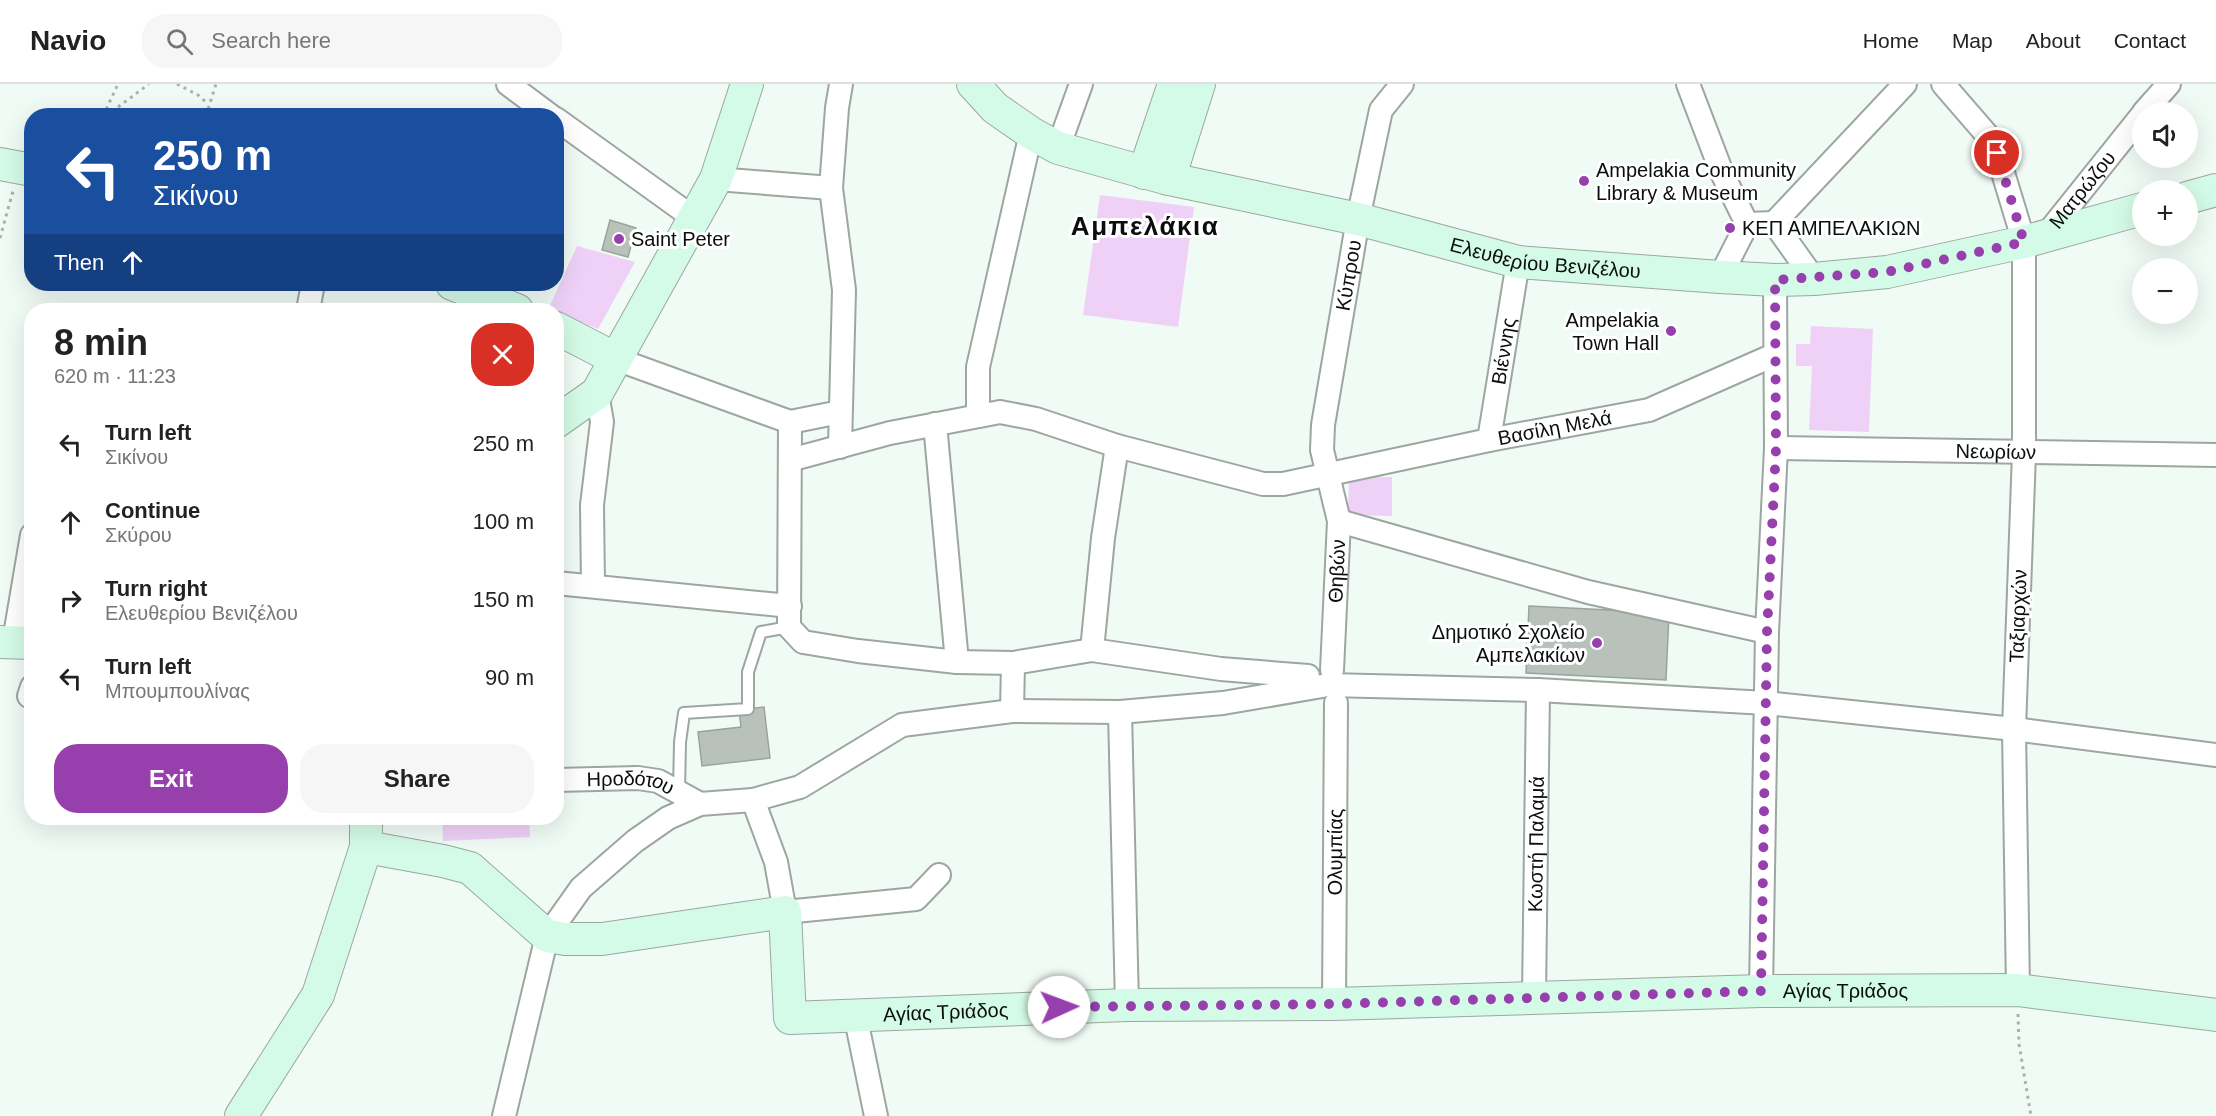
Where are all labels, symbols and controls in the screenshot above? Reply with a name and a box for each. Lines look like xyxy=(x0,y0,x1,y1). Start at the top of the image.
search box xyxy=(142,14,562,68)
text: Navio xyxy=(30,25,106,56)
icon: search xyxy=(163,25,196,58)
text: Search here xyxy=(211,28,331,53)
text: Home xyxy=(1863,29,1919,52)
text: Map xyxy=(1952,29,1993,52)
text: About xyxy=(2026,29,2081,52)
text: Contact xyxy=(2114,29,2186,52)
map controls xyxy=(2132,102,2198,324)
button: sound xyxy=(2132,102,2198,168)
pin xyxy=(1971,127,2022,178)
icon: left xyxy=(54,132,132,210)
text: 250 m xyxy=(153,132,272,179)
icon: arrive xyxy=(1980,136,2013,169)
street label: Ματρώζου xyxy=(2045,147,2120,233)
place label: Ampelakia Community Library & Museum xyxy=(1596,159,1796,204)
marker: Ampelakia Community Library & Museum xyxy=(1577,174,1591,188)
button: + xyxy=(2132,180,2198,246)
text: Σικίνου xyxy=(153,181,238,211)
district label: Αμπελάκια xyxy=(1071,211,1219,241)
place label: ΚΕΠ ΑΜΠΕΛΑΚΙΩΝ xyxy=(1742,217,1920,239)
marker: ΚΕΠ ΑΜΠΕΛΑΚΙΩΝ xyxy=(1723,221,1737,235)
place label: Saint Peter xyxy=(631,228,730,250)
marker: Saint Peter xyxy=(612,232,626,246)
street label: Ελευθερίου Βενιζέλου xyxy=(1448,233,1642,282)
street label: Κύπρου xyxy=(1332,238,1365,312)
icon: ahead xyxy=(116,246,149,279)
text: Then xyxy=(54,250,104,275)
button: − xyxy=(2132,258,2198,324)
place label: Ampelakia Town Hall xyxy=(1566,309,1660,354)
street label: Βιέννης xyxy=(1487,316,1520,386)
text: 8 min xyxy=(54,322,148,363)
button: close xyxy=(471,323,534,386)
marker: Ampelakia Town Hall xyxy=(1664,324,1678,338)
text: 620 m · 11:23 xyxy=(54,365,176,387)
street label: Βασίλη Μελά xyxy=(1496,406,1613,449)
text: Turn left xyxy=(105,420,191,445)
icon: left xyxy=(54,428,87,461)
text: 250 m xyxy=(473,431,534,456)
street label: Νεωρίων xyxy=(1956,440,2036,463)
text: Σικίνου xyxy=(105,446,168,468)
text: Continue xyxy=(105,498,200,523)
icon: ahead xyxy=(54,506,87,539)
text: 100 m xyxy=(473,509,534,534)
text: Σκύρου xyxy=(105,524,172,546)
street label: Θηβών xyxy=(1324,539,1349,604)
street label: Ταξιαρχών xyxy=(2005,569,2031,663)
text: Turn right xyxy=(105,576,207,601)
icon: right xyxy=(54,584,87,617)
text: 150 m xyxy=(473,587,534,612)
text: Ελευθερίου Βενιζέλου xyxy=(105,602,298,624)
place label: Δημοτικό Σχολείο Αμπελακίων xyxy=(1432,621,1585,666)
marker: Δημοτικό Σχολείο Αμπελακίων xyxy=(1590,636,1604,650)
text: Turn left xyxy=(105,654,191,679)
icon: left xyxy=(54,662,87,695)
text: 90 m xyxy=(485,665,534,690)
text: Μπουμπουλίνας xyxy=(105,680,250,702)
button: Exit xyxy=(54,744,288,813)
button: Share xyxy=(300,744,534,813)
street label: Ηροδότου xyxy=(586,767,678,799)
street label: Κωστή Παλαμά xyxy=(1524,776,1548,912)
street label: Ολυμπίας xyxy=(1324,808,1346,896)
position arrow xyxy=(1027,975,1091,1039)
street label: Αγίας Τριάδος xyxy=(1783,979,1908,1002)
street label: Αγίας Τριάδος xyxy=(883,999,1009,1025)

